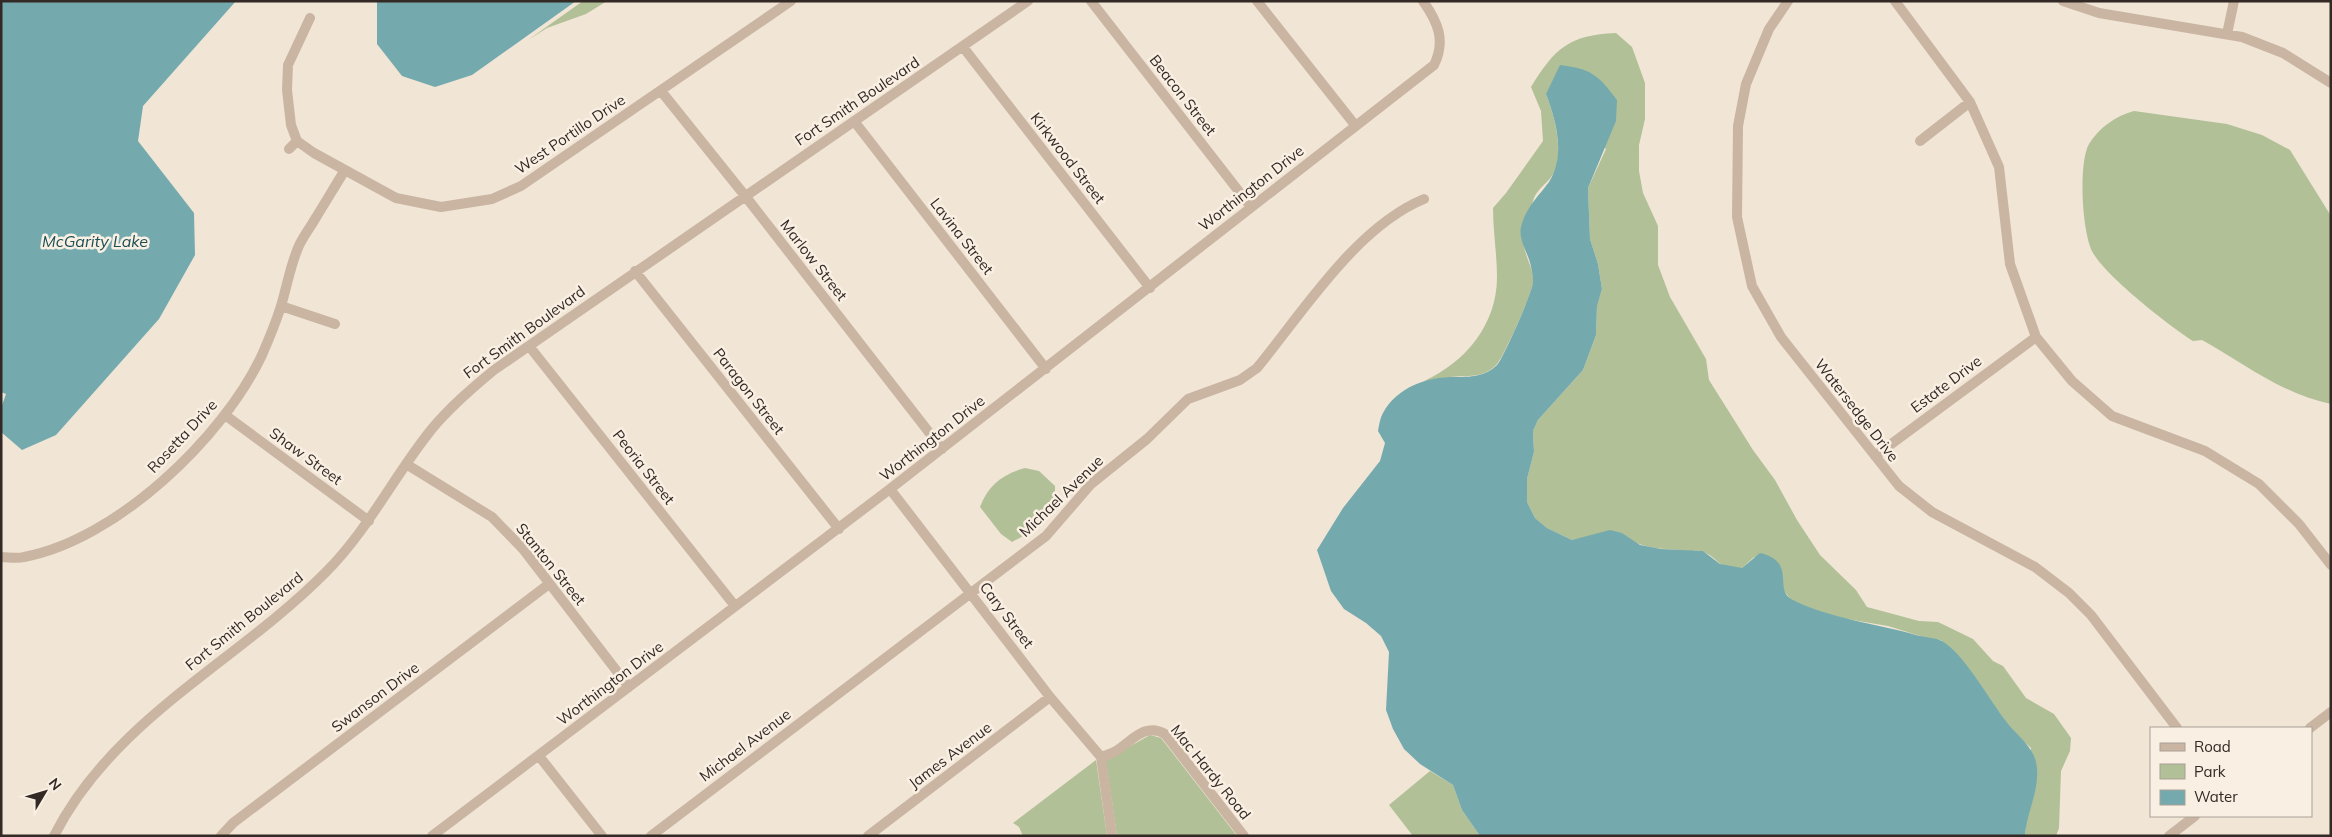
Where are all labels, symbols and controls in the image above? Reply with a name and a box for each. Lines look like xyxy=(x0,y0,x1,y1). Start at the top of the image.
street label: Beacon Street xyxy=(1146,51,1220,139)
street label: Fort Smith Boulevard xyxy=(791,52,923,150)
street label: West Portillo Drive xyxy=(511,90,629,178)
street label: Kirkwood Street xyxy=(1027,109,1109,207)
street label: Worthington Drive xyxy=(1195,141,1307,235)
street label: Lavina Street xyxy=(926,194,998,278)
street label: Marlow Street xyxy=(776,216,852,304)
water label: McGarity Lake xyxy=(42,231,148,251)
street label: Fort Smith Boulevard xyxy=(459,281,589,383)
street label: Paragon Street xyxy=(709,344,789,438)
street label: Estate Drive xyxy=(1907,351,1985,417)
street label: Watersedge Drive xyxy=(1811,355,1903,465)
street label: Worthington Drive xyxy=(876,391,988,485)
street label: Rosetta Drive xyxy=(143,395,221,477)
street label: Shaw Street xyxy=(266,423,346,489)
street label: Peoria Street xyxy=(609,426,679,508)
street label: Michael Avenue xyxy=(1015,451,1107,541)
street label: Stanton Street xyxy=(512,519,590,609)
street label: Fort Smith Boulevard xyxy=(181,568,307,674)
street label: Cary Street xyxy=(976,578,1038,652)
street label: Worthington Drive xyxy=(553,637,667,729)
street label: Swanson Drive xyxy=(327,658,423,736)
street label: Michael Avenue xyxy=(696,704,794,786)
street label: James Avenue xyxy=(905,718,995,792)
street label: Mac Hardy Road xyxy=(1167,721,1255,823)
legend xyxy=(2150,727,2312,817)
text: Road xyxy=(2194,737,2231,756)
text: Park xyxy=(2194,762,2226,781)
north arrow xyxy=(20,767,70,817)
text: N xyxy=(45,774,66,794)
text: Water xyxy=(2194,787,2238,806)

